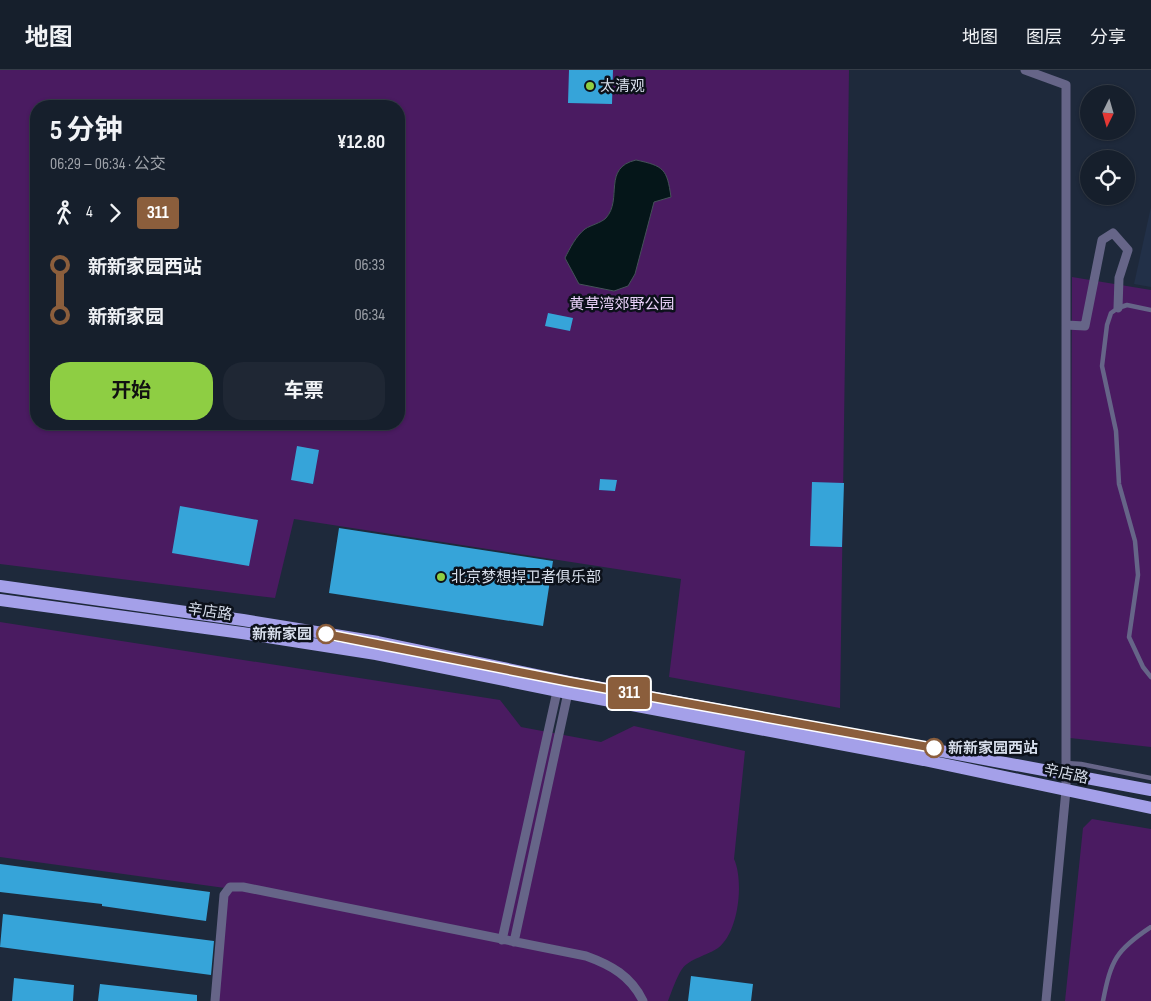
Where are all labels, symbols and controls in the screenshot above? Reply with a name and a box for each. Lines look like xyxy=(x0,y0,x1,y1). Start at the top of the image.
text: 地图 xyxy=(25,23,73,52)
text: 地图 xyxy=(962,27,998,48)
text: 图层 xyxy=(1026,27,1062,48)
text: 分享 xyxy=(1090,27,1126,48)
place label: 太清观 xyxy=(600,77,645,96)
marker: 太清观 xyxy=(584,80,596,92)
north arrow xyxy=(1080,85,1135,140)
map controls xyxy=(1080,85,1135,205)
text: 5 分钟 xyxy=(50,114,123,147)
text: ¥12.80 xyxy=(337,131,385,154)
button: locate xyxy=(1080,150,1135,205)
text: 06:29 – 06:34 · 公交 xyxy=(50,155,166,174)
icon: walk xyxy=(50,199,78,227)
icon: forward xyxy=(101,199,129,227)
text: 311 xyxy=(147,202,169,223)
text: 4 xyxy=(86,203,93,222)
text: 新新家园西站 xyxy=(88,256,202,279)
text: 06:33 xyxy=(354,256,385,275)
park label: 黄草湾郊野公园 xyxy=(569,295,675,314)
text: 新新家园 xyxy=(88,306,164,329)
text: 06:34 xyxy=(354,306,385,325)
button: 开始 xyxy=(50,362,213,420)
button: 车票 xyxy=(223,362,385,420)
place label: 北京梦想捍卫者俱乐部 xyxy=(451,568,601,587)
marker: 北京梦想捍卫者俱乐部 xyxy=(435,571,447,583)
street label: 辛店路 xyxy=(186,599,234,625)
marker: 新新家园 xyxy=(316,624,336,644)
place label: 新新家园 xyxy=(252,625,312,644)
line badge: 311 xyxy=(600,677,658,709)
text: 311 xyxy=(618,682,640,703)
marker: 新新家园西站 xyxy=(924,738,944,758)
place label: 新新家园西站 xyxy=(948,739,1038,758)
street label: 辛店路 xyxy=(1042,760,1090,788)

